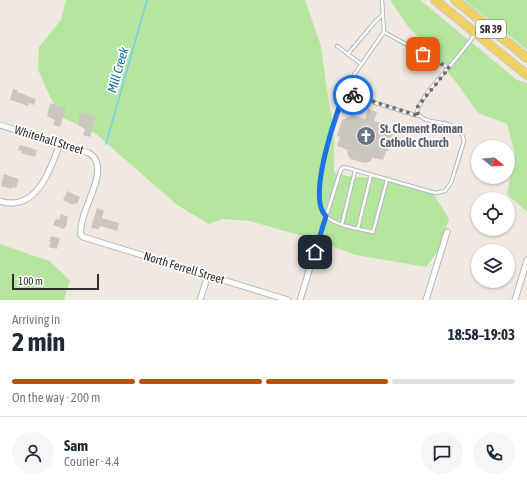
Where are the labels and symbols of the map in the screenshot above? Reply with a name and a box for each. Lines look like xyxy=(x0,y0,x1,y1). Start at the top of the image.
road number: SR 39 xyxy=(476,20,506,38)
pin xyxy=(406,37,440,71)
water label: Mill Creek xyxy=(104,45,132,95)
courier xyxy=(333,75,373,115)
place label: St. Clement Roman Catholic Church xyxy=(380,122,463,150)
street label: Whitehall Street xyxy=(13,123,86,157)
church icon: St. Clement Roman Catholic Church xyxy=(355,125,377,147)
north arrow xyxy=(471,140,515,184)
pin xyxy=(298,235,332,269)
street label: North Ferrell Street xyxy=(142,249,227,287)
scale bar xyxy=(12,272,99,291)

